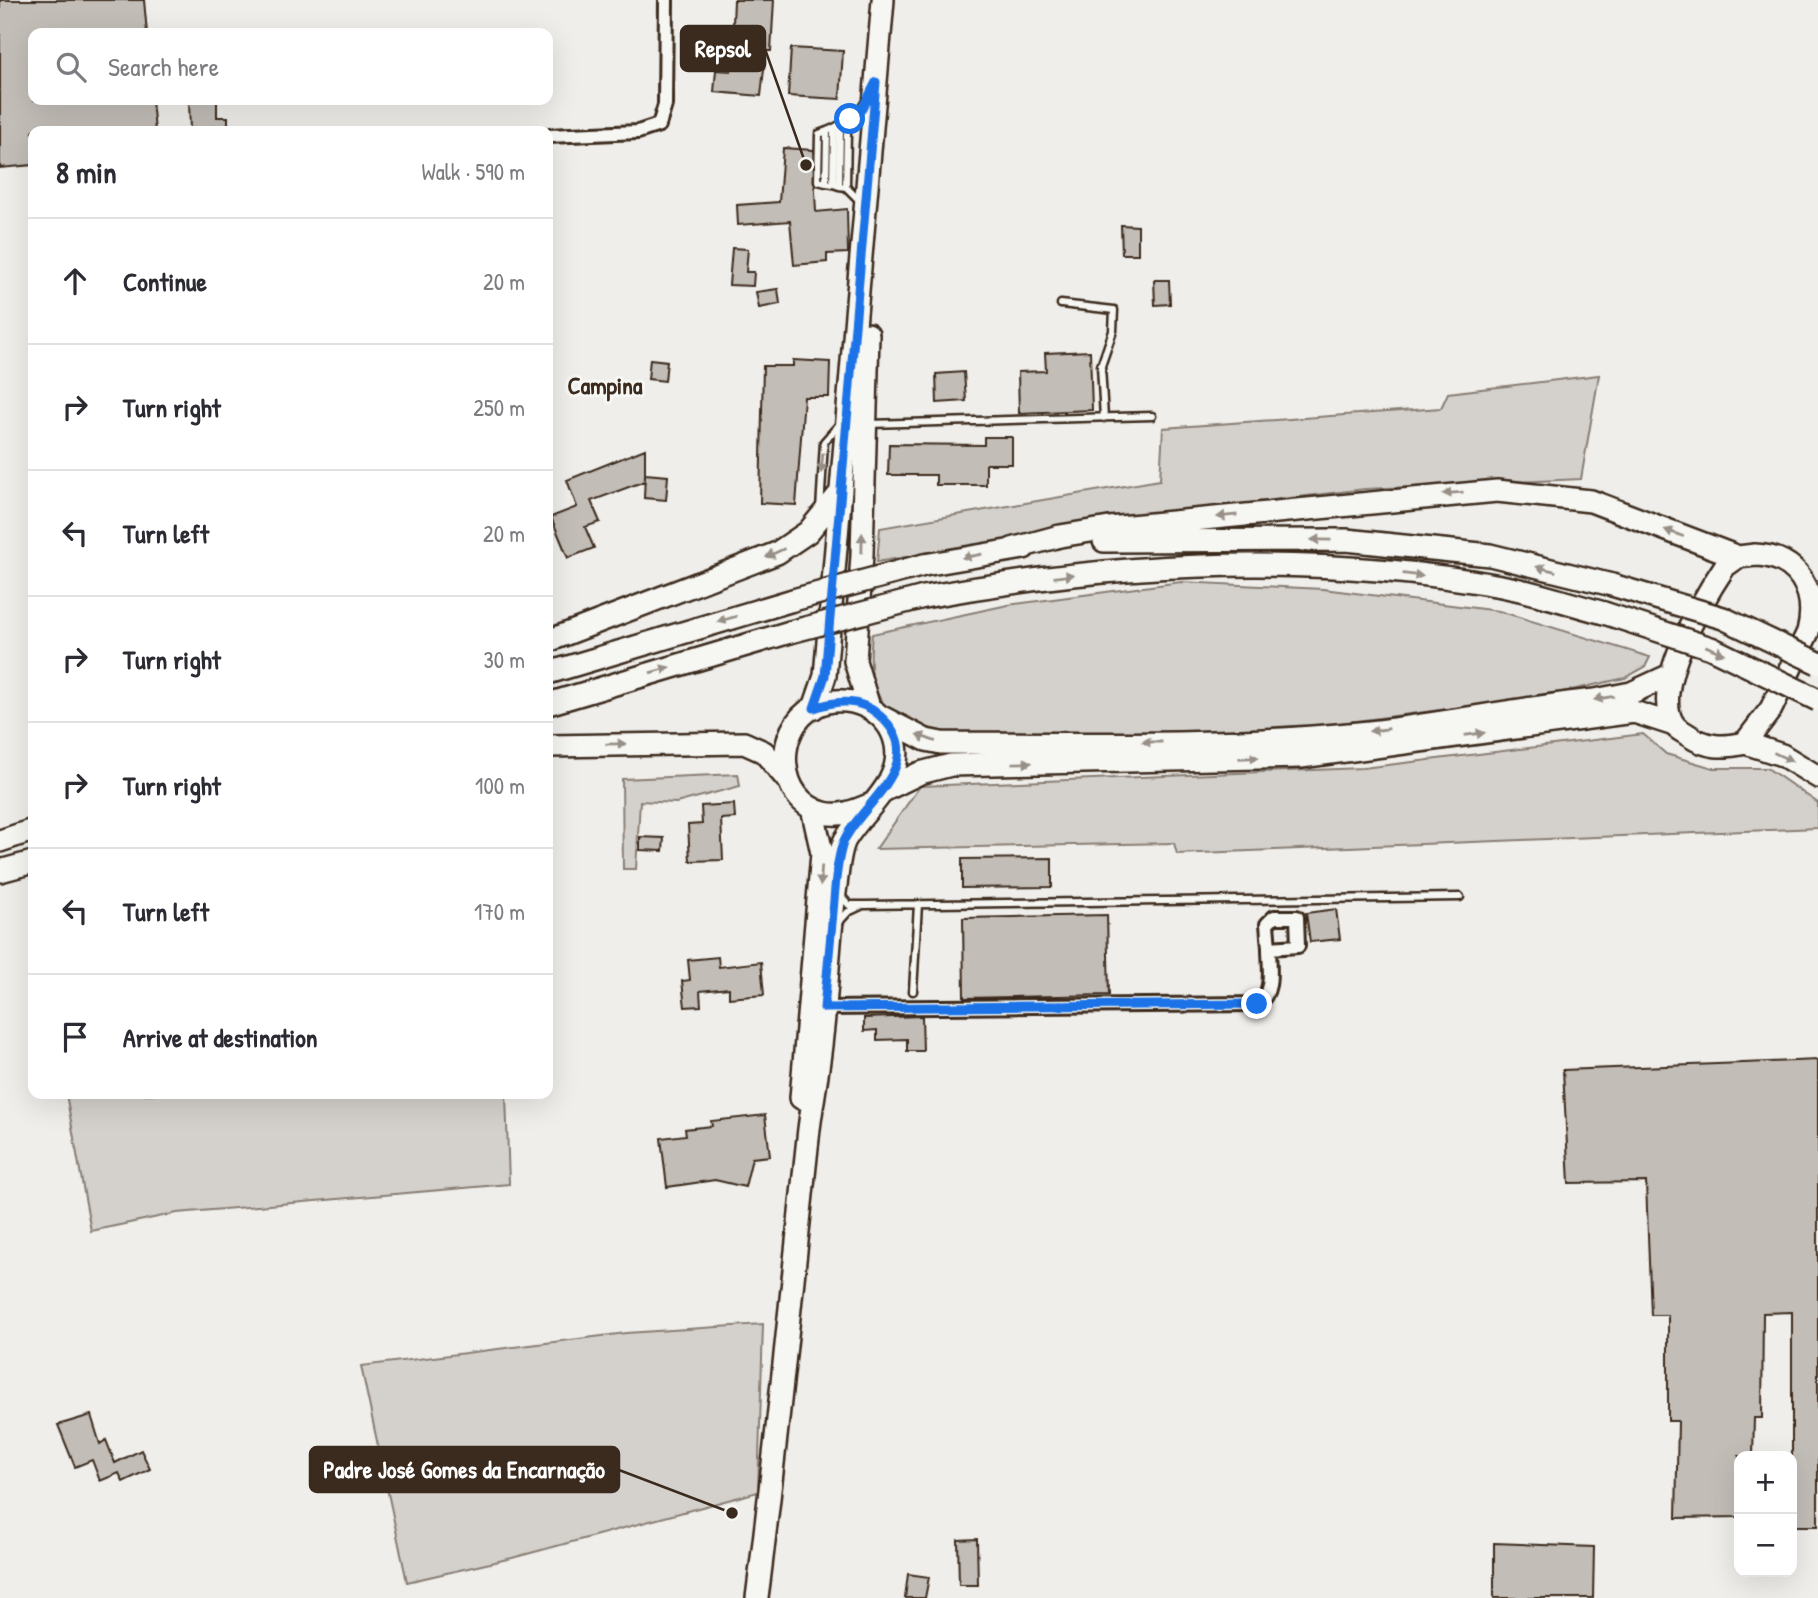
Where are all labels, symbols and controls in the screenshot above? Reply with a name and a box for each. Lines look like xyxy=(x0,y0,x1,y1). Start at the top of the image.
callout: Repsol xyxy=(681,26,765,71)
search box xyxy=(28,28,553,105)
text: Repsol xyxy=(695,32,752,65)
icon: search xyxy=(52,48,90,86)
text: Search here xyxy=(108,49,219,84)
route start xyxy=(834,103,865,134)
text: 8 min xyxy=(56,152,117,192)
text: Walk · 590 m xyxy=(422,156,525,187)
icon: ahead xyxy=(56,262,94,300)
text: Continue xyxy=(123,264,207,299)
text: 20 m xyxy=(483,266,525,297)
district label: Campina xyxy=(568,369,643,402)
icon: right xyxy=(56,388,94,426)
text: Turn right xyxy=(123,390,221,425)
text: 250 m xyxy=(473,392,525,423)
one-way arrow xyxy=(816,453,827,475)
one-way arrow xyxy=(1442,488,1464,499)
one-way arrow xyxy=(1216,511,1238,522)
icon: left xyxy=(56,514,94,552)
text: Turn left xyxy=(123,516,209,551)
text: 20 m xyxy=(483,518,525,549)
one-way arrow xyxy=(1664,527,1685,538)
one-way arrow xyxy=(856,532,868,554)
one-way arrow xyxy=(1310,534,1332,546)
one-way arrow xyxy=(765,547,785,559)
one-way arrow xyxy=(961,551,983,562)
one-way arrow xyxy=(1535,563,1557,574)
one-way arrow xyxy=(1402,569,1424,580)
one-way arrow xyxy=(1053,570,1075,581)
one-way arrow xyxy=(716,614,737,624)
icon: right xyxy=(56,640,94,678)
text: Turn right xyxy=(123,642,221,677)
text: 30 m xyxy=(483,644,525,675)
one-way arrow xyxy=(1705,644,1725,656)
one-way arrow xyxy=(650,665,671,675)
one-way arrow xyxy=(1593,693,1615,704)
one-way arrow xyxy=(1368,725,1390,736)
one-way arrow xyxy=(1464,728,1486,739)
one-way arrow xyxy=(915,732,936,743)
one-way arrow xyxy=(1141,736,1163,748)
one-way arrow xyxy=(605,738,627,749)
one-way arrow xyxy=(1773,751,1793,763)
one-way arrow xyxy=(1238,752,1260,764)
one-way arrow xyxy=(1011,758,1033,769)
icon: right xyxy=(56,766,94,804)
text: Turn right xyxy=(123,768,221,803)
text: 100 m xyxy=(475,770,525,801)
one-way arrow xyxy=(815,865,826,887)
icon: left xyxy=(56,892,94,930)
text: Turn left xyxy=(123,894,209,929)
text: 170 m xyxy=(474,896,525,927)
route end xyxy=(1241,988,1272,1019)
icon: arrive xyxy=(56,1018,94,1056)
text: Arrive at destination xyxy=(123,1020,318,1055)
callout: Padre José Gomes da Encarnação xyxy=(310,1447,619,1492)
map controls xyxy=(1734,1451,1797,1577)
button: + xyxy=(1734,1451,1797,1514)
text: Padre José Gomes da Encarnação xyxy=(323,1453,605,1485)
button: − xyxy=(1734,1514,1797,1577)

